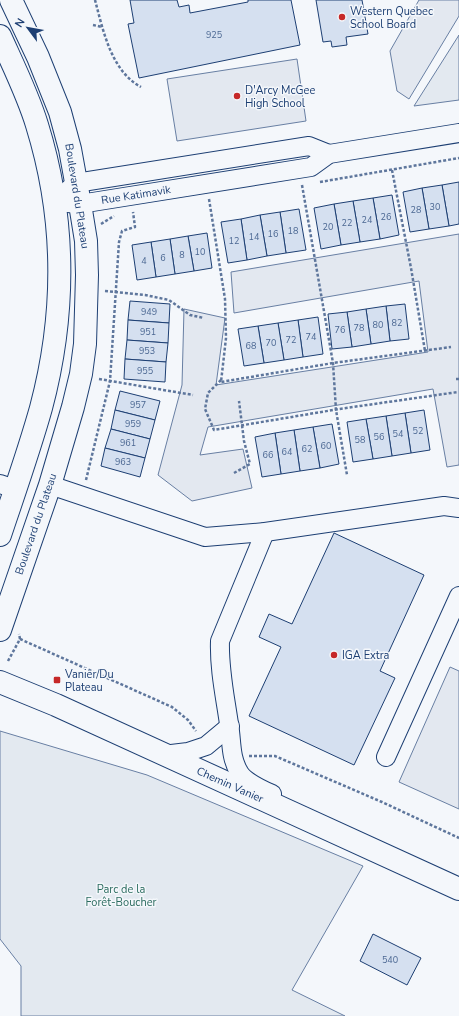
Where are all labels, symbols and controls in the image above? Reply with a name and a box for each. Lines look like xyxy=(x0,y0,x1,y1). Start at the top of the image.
place label: Western Quebec School Board xyxy=(350,4,433,32)
north arrow xyxy=(8,8,48,48)
marker: Western Quebec School Board xyxy=(337,12,347,22)
text: N xyxy=(11,15,28,30)
house number: 925 xyxy=(206,29,222,41)
place label: D'Arcy McGee High School xyxy=(245,83,315,111)
marker: D'Arcy McGee High School xyxy=(232,91,242,101)
street label: Boulevard du Plateau xyxy=(61,142,93,250)
street label: Rue Katimavik xyxy=(100,182,172,208)
house number: 30 xyxy=(430,201,440,213)
house number: 28 xyxy=(411,204,421,216)
house number: 26 xyxy=(381,211,391,223)
house number: 24 xyxy=(362,214,373,226)
house number: 22 xyxy=(342,217,352,229)
house number: 20 xyxy=(323,221,333,233)
house number: 18 xyxy=(288,225,298,237)
house number: 16 xyxy=(268,228,278,240)
house number: 14 xyxy=(249,231,260,243)
house number: 12 xyxy=(229,235,239,247)
house number: 10 xyxy=(195,246,205,258)
house number: 8 xyxy=(179,249,185,261)
house number: 6 xyxy=(160,252,166,264)
house number: 4 xyxy=(141,255,147,267)
house number: 949 xyxy=(141,306,157,318)
house number: 82 xyxy=(392,317,402,329)
house number: 80 xyxy=(373,319,383,331)
house number: 78 xyxy=(354,322,364,334)
house number: 76 xyxy=(335,324,345,336)
house number: 951 xyxy=(140,326,156,338)
house number: 74 xyxy=(306,331,317,343)
house number: 72 xyxy=(286,334,296,346)
house number: 70 xyxy=(266,337,276,349)
house number: 68 xyxy=(246,340,256,352)
house number: 953 xyxy=(139,345,155,357)
house number: 955 xyxy=(137,365,153,377)
house number: 957 xyxy=(130,399,146,411)
house number: 959 xyxy=(125,418,141,430)
house number: 52 xyxy=(413,425,423,437)
house number: 54 xyxy=(393,428,404,440)
house number: 56 xyxy=(374,431,384,443)
house number: 58 xyxy=(355,434,365,446)
house number: 961 xyxy=(120,437,136,449)
house number: 60 xyxy=(321,440,331,452)
house number: 62 xyxy=(302,443,312,455)
house number: 64 xyxy=(282,446,293,458)
house number: 66 xyxy=(263,449,273,461)
house number: 963 xyxy=(115,456,131,468)
street label: Boulevard du Plateau xyxy=(12,471,60,577)
place label: IGA Extra xyxy=(342,648,390,663)
marker: IGA Extra xyxy=(329,650,339,660)
place label: Vanier/Du Plateau xyxy=(64,667,114,695)
marker: Vanier/Du Plateau xyxy=(52,675,62,685)
street label: Chemin Vanier xyxy=(194,764,266,807)
park label: Parc de la Forêt-Boucher xyxy=(86,882,157,910)
house number: 540 xyxy=(382,954,398,966)

